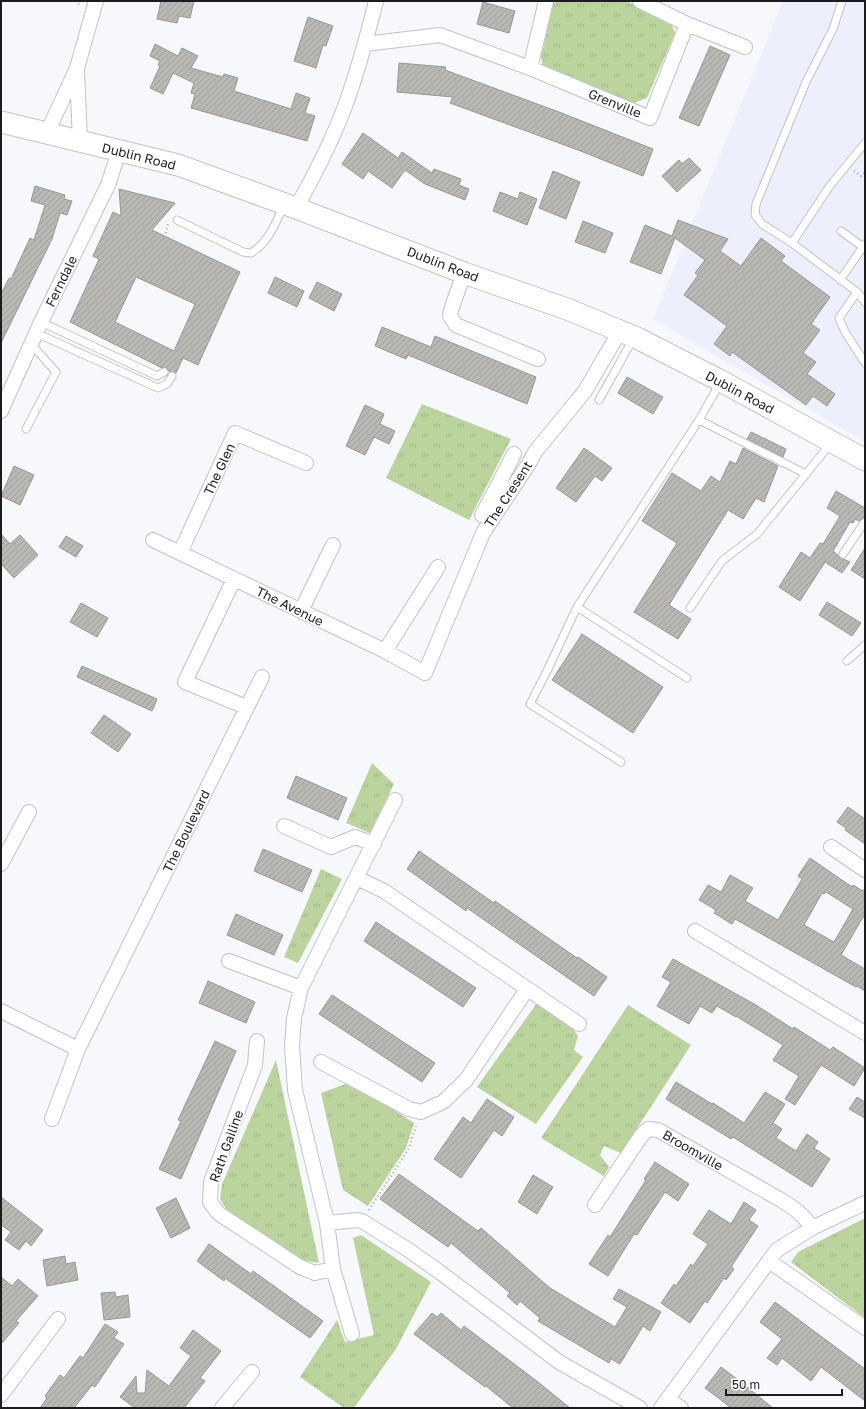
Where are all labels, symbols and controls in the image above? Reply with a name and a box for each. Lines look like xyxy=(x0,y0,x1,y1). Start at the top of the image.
street label: Grenville xyxy=(586,85,644,121)
street label: Dublin Road xyxy=(100,139,178,173)
street label: Dublin Road xyxy=(405,243,481,285)
street label: Ferndale xyxy=(42,253,80,309)
street label: Dublin Road xyxy=(703,367,777,417)
street label: The Glen xyxy=(200,440,238,498)
street label: The Cresent xyxy=(481,458,535,530)
street label: The Avenue xyxy=(254,583,326,629)
street label: The Boulevard xyxy=(159,787,213,875)
street label: Rath Gailine xyxy=(206,1108,246,1184)
street label: Broomville xyxy=(660,1126,726,1174)
scale bar xyxy=(726,1371,842,1397)
text: 50 m xyxy=(732,1377,760,1392)

